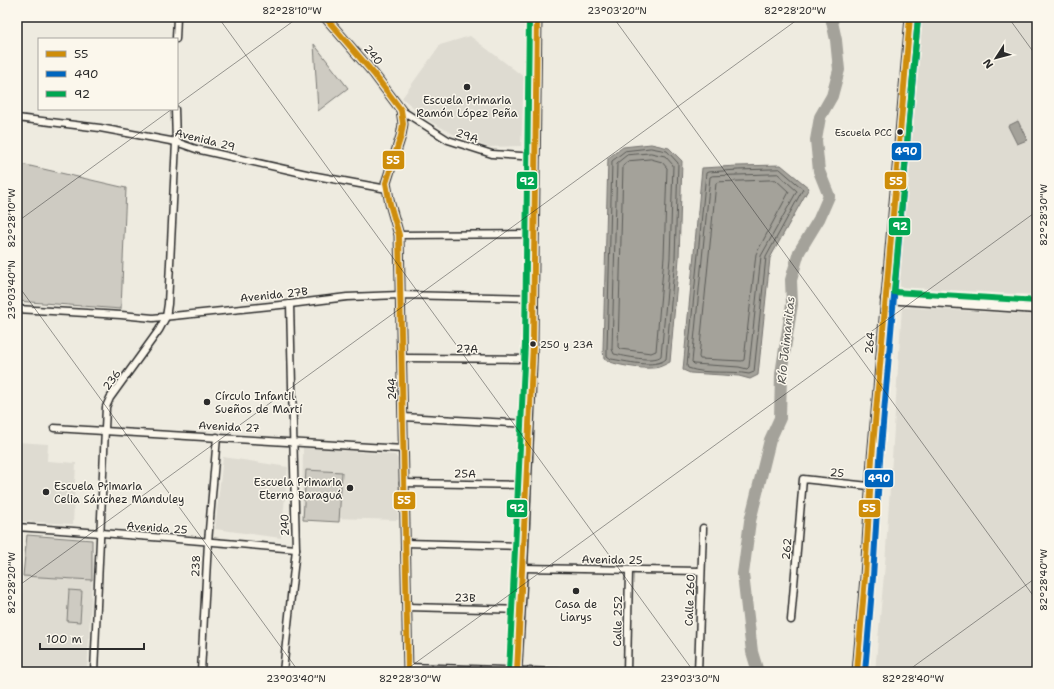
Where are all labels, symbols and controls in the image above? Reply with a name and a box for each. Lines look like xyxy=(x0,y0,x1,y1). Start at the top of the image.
text: 82°28'10"W xyxy=(262,4,322,17)
text: 23°03'20"N xyxy=(587,4,647,17)
text: 82°28'20"W xyxy=(764,4,826,17)
legend xyxy=(38,38,178,110)
north arrow xyxy=(976,38,1016,78)
street label: 240 xyxy=(360,42,386,68)
text: 55 xyxy=(74,46,88,62)
text: N xyxy=(980,55,997,72)
text: 490 xyxy=(74,66,99,82)
marker: Escuela Primaria Ramón López Peña xyxy=(462,82,472,92)
text: 92 xyxy=(74,86,90,102)
place label: Escuela Primaria Ramón López Peña xyxy=(416,93,518,121)
street label: Avenida 29 xyxy=(173,125,237,155)
street label: 29A xyxy=(454,125,480,147)
place label: Escuela PCC xyxy=(835,126,892,139)
marker: Escuela PCC xyxy=(895,127,905,137)
line badge: 490 xyxy=(891,142,922,161)
text: 490 xyxy=(895,144,918,159)
line badge: 55 xyxy=(382,150,405,170)
text: 55 xyxy=(386,153,400,168)
line badge: 92 xyxy=(516,171,538,190)
line badge: 55 xyxy=(884,171,907,190)
text: 92 xyxy=(519,174,535,189)
text: 55 xyxy=(889,174,903,189)
text: 82°28'30"W xyxy=(1037,184,1050,246)
text: 82°28'10"W xyxy=(5,188,18,248)
line badge: 92 xyxy=(888,217,911,236)
text: 92 xyxy=(892,219,908,234)
text: 23°03'40"N xyxy=(5,260,18,320)
street label: Avenida 27B xyxy=(239,284,309,306)
water label: Río Jaimanitas xyxy=(773,295,799,385)
street label: 264 xyxy=(862,331,878,355)
place label: 250 y 23A xyxy=(540,338,593,351)
marker: 250 y 23A xyxy=(528,339,538,349)
street label: 27A xyxy=(456,341,478,357)
street label: 236 xyxy=(99,367,125,393)
street label: 244 xyxy=(385,378,400,400)
place label: Círculo Infantil Sueños de Martí xyxy=(215,389,302,417)
marker: Círculo Infantil Sueños de Martí xyxy=(202,397,212,407)
street label: Avenida 27 xyxy=(198,418,260,436)
street label: 25 xyxy=(829,465,845,481)
street label: 25A xyxy=(454,466,476,482)
line badge: 490 xyxy=(864,469,894,488)
text: 490 xyxy=(868,471,891,486)
place label: Escuela Primaria Eterno Baraguá xyxy=(254,475,342,503)
place label: Escuela Primaria Celia Sánchez Manduley xyxy=(54,479,184,507)
marker: Escuela Primaria Eterno Baraguá xyxy=(345,483,355,493)
marker: Escuela Primaria Celia Sánchez Manduley xyxy=(41,487,51,497)
line badge: 55 xyxy=(393,491,416,510)
text: 55 xyxy=(397,493,411,508)
line badge: 92 xyxy=(506,499,528,518)
line badge: 55 xyxy=(858,499,881,518)
text: 92 xyxy=(509,501,525,516)
text: 55 xyxy=(862,501,876,516)
street label: 240 xyxy=(277,514,293,536)
street label: Avenida 25 xyxy=(126,518,188,538)
street label: 262 xyxy=(779,537,795,561)
text: 82°28'40"W xyxy=(1037,549,1050,611)
text: 82°28'20"W xyxy=(5,552,18,614)
street label: Avenida 25 xyxy=(581,552,643,568)
street label: 238 xyxy=(188,555,204,577)
street label: Calle 260 xyxy=(682,574,698,626)
marker: Casa de Liarys xyxy=(571,586,581,596)
street label: 23B xyxy=(454,590,476,606)
street label: Calle 252 xyxy=(610,595,626,647)
place label: Casa de Liarys xyxy=(555,597,597,625)
scale bar xyxy=(40,625,144,651)
text: 100 m xyxy=(46,631,82,647)
text: 23°03'40"N xyxy=(266,672,326,685)
text: 82°28'30"W xyxy=(379,672,441,685)
text: 23°03'30"N xyxy=(660,672,720,685)
text: 82°28'40"W xyxy=(882,672,944,685)

